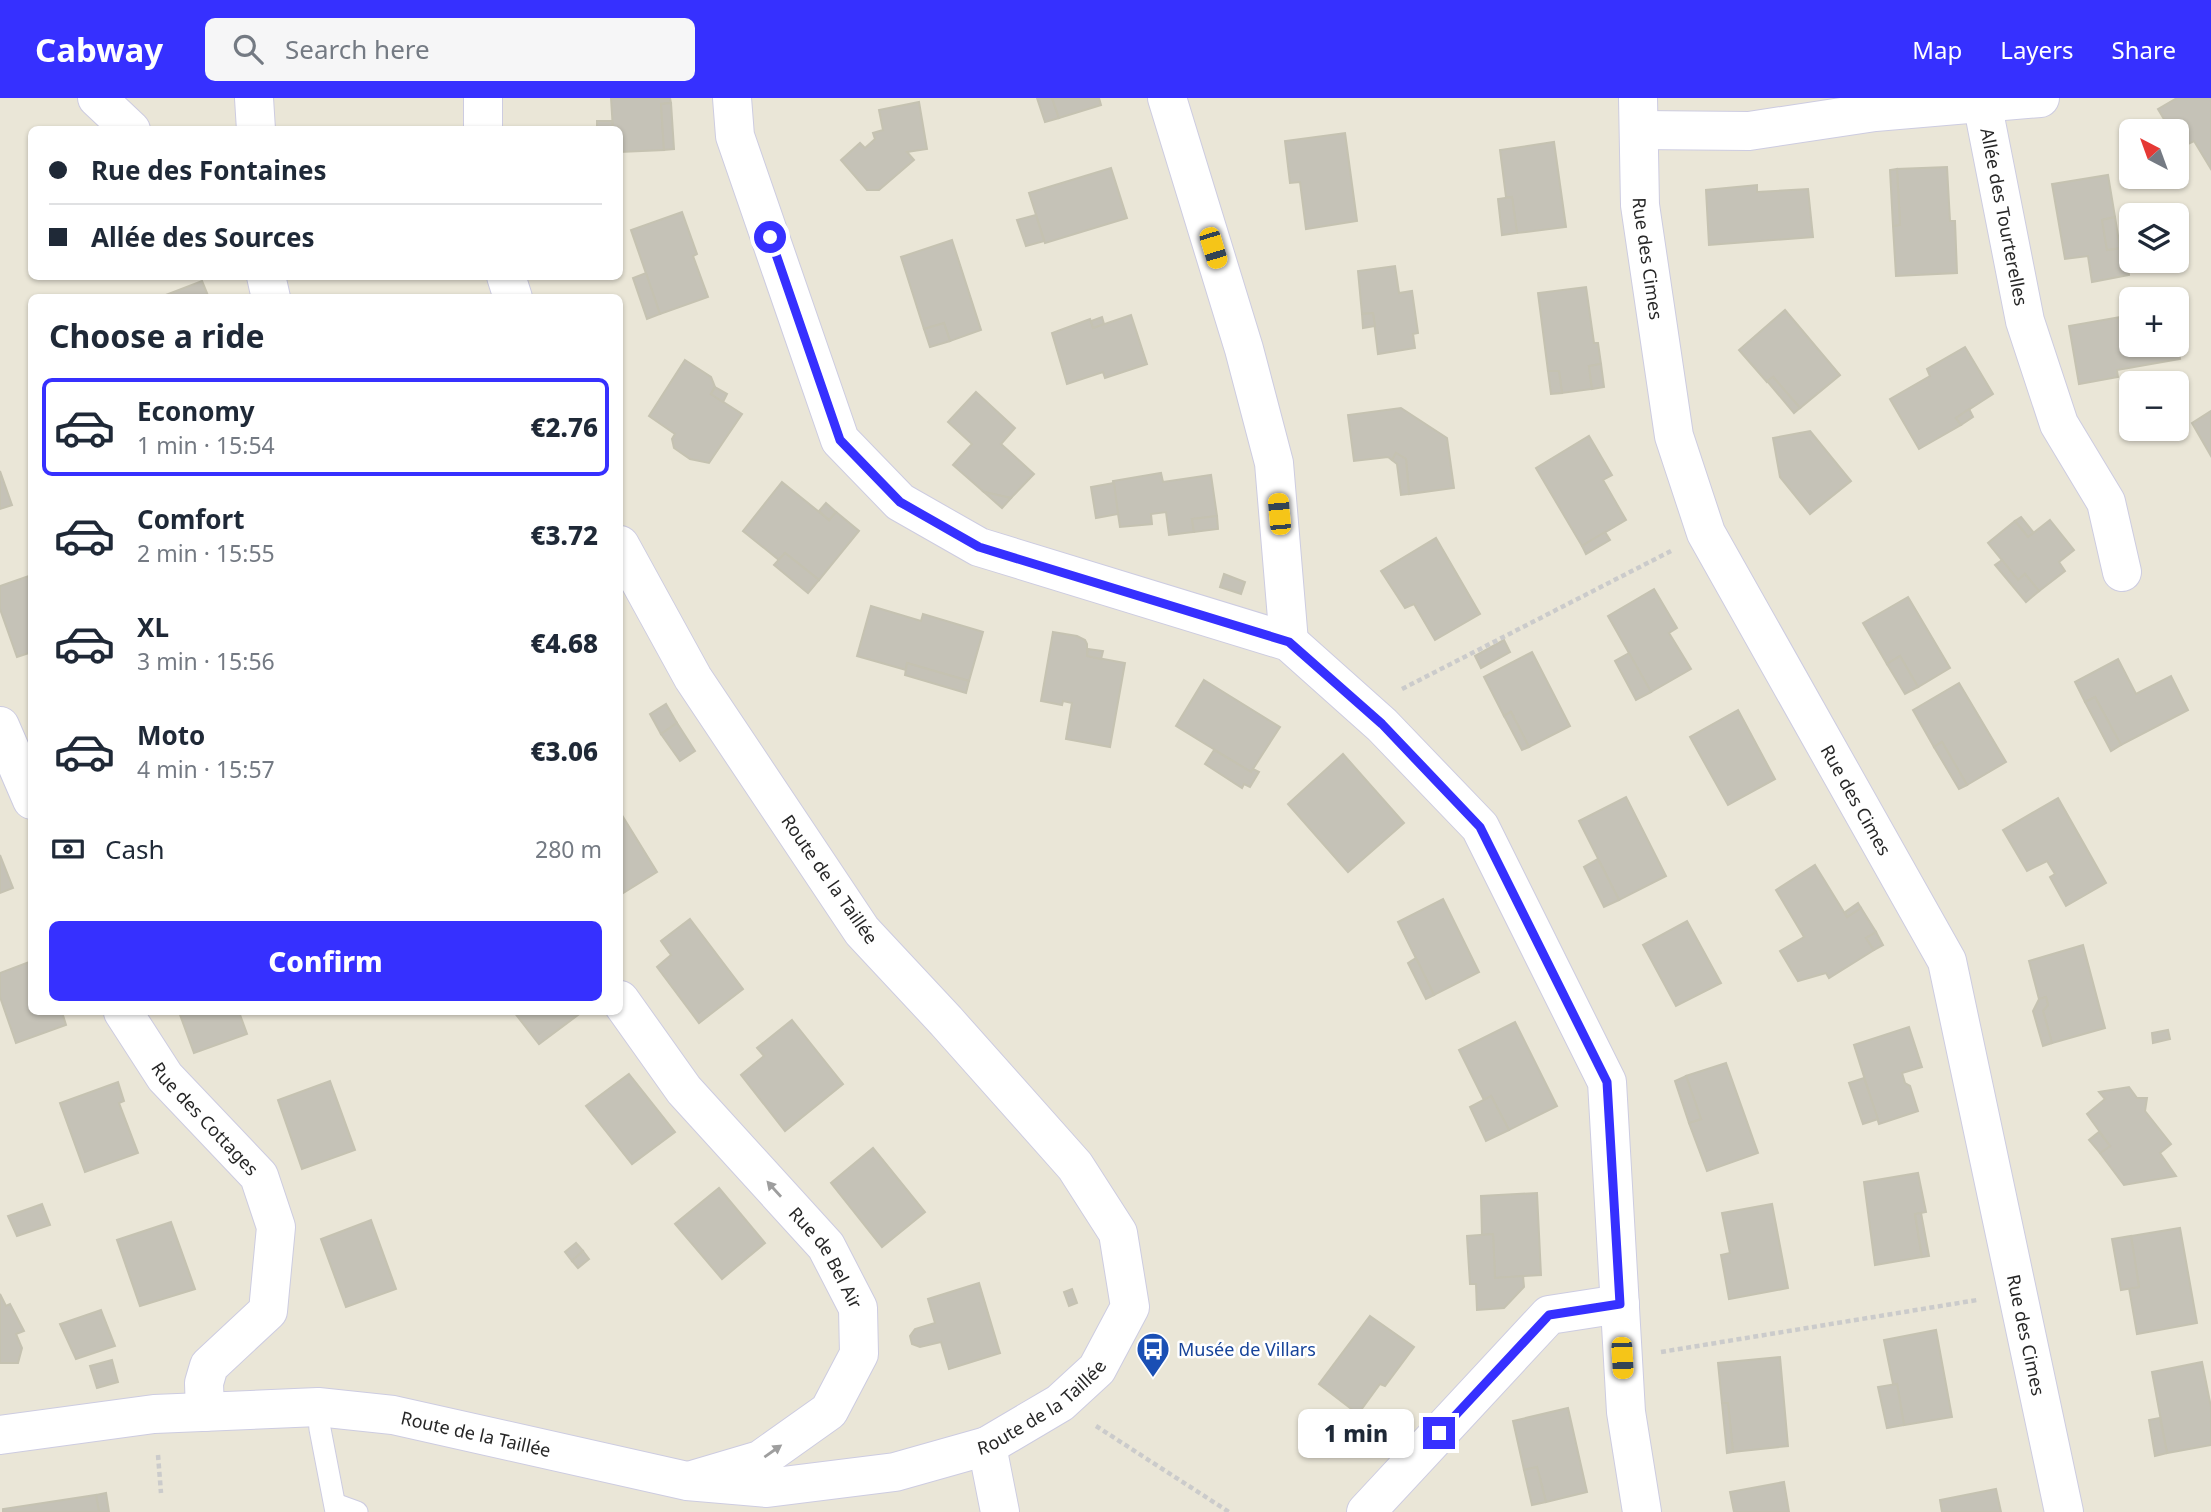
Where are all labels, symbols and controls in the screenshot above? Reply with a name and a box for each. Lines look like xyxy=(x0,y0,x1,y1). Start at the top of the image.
search box xyxy=(205,18,695,81)
text: Cabway xyxy=(35,27,163,72)
icon: search xyxy=(229,30,267,68)
text: Search here xyxy=(285,31,430,67)
text: Map xyxy=(1912,33,1962,66)
text: Layers xyxy=(2000,33,2074,66)
text: Share xyxy=(2112,33,2176,66)
north arrow xyxy=(2119,119,2189,189)
map controls xyxy=(2119,119,2189,441)
street label: Allée des Tourterelles xyxy=(1975,126,2034,308)
text: Rue des Fontaines xyxy=(91,152,327,188)
street label: Rue des Cimes xyxy=(1628,197,1669,321)
button: layers xyxy=(2119,203,2189,273)
text: Allée des Sources xyxy=(91,219,315,255)
route start xyxy=(754,221,786,253)
car xyxy=(1197,225,1230,271)
button: + xyxy=(2119,287,2189,357)
text: Choose a ride xyxy=(49,314,265,357)
button: − xyxy=(2119,371,2189,441)
text: Economy xyxy=(137,393,255,429)
icon: car xyxy=(53,396,116,459)
text: €2.76 xyxy=(530,409,598,445)
text: 1 min · 15:54 xyxy=(137,429,275,461)
car xyxy=(1267,492,1292,536)
text: Comfort xyxy=(137,501,245,537)
icon: car xyxy=(53,504,116,567)
text: €3.72 xyxy=(530,517,598,553)
text: 2 min · 15:55 xyxy=(137,537,275,569)
text: XL xyxy=(137,609,169,645)
icon: car xyxy=(53,612,116,675)
text: €4.68 xyxy=(530,625,598,661)
text: 3 min · 15:56 xyxy=(137,645,275,677)
text: Moto xyxy=(137,717,205,753)
icon: car xyxy=(53,720,116,783)
text: €3.06 xyxy=(530,733,598,769)
street label: Rue des Cimes xyxy=(1816,740,1897,860)
text: 4 min · 15:57 xyxy=(137,753,275,785)
street label: Route de la Taillée xyxy=(776,810,884,948)
icon: cash xyxy=(49,830,87,868)
text: Cash xyxy=(105,831,165,867)
text: 280 m xyxy=(535,833,602,865)
button: Confirm xyxy=(49,921,602,1001)
street label: Rue des Cottages xyxy=(146,1057,264,1180)
one-way arrow xyxy=(766,1180,782,1198)
street label: Rue de Bel Air xyxy=(784,1201,868,1313)
street label: Rue des Cimes xyxy=(2002,1272,2051,1398)
bus stop icon: Musée de Villars xyxy=(1134,1330,1172,1379)
car xyxy=(1611,1336,1634,1380)
place label: Musée de Villars xyxy=(1178,1337,1316,1361)
street label: Route de la Taillée xyxy=(974,1356,1111,1460)
street label: Route de la Taillée xyxy=(399,1405,553,1462)
callout: 1 min xyxy=(1299,1408,1414,1458)
text: 1 min xyxy=(1324,1417,1388,1449)
route end xyxy=(1423,1417,1455,1449)
one-way arrow xyxy=(764,1444,782,1458)

